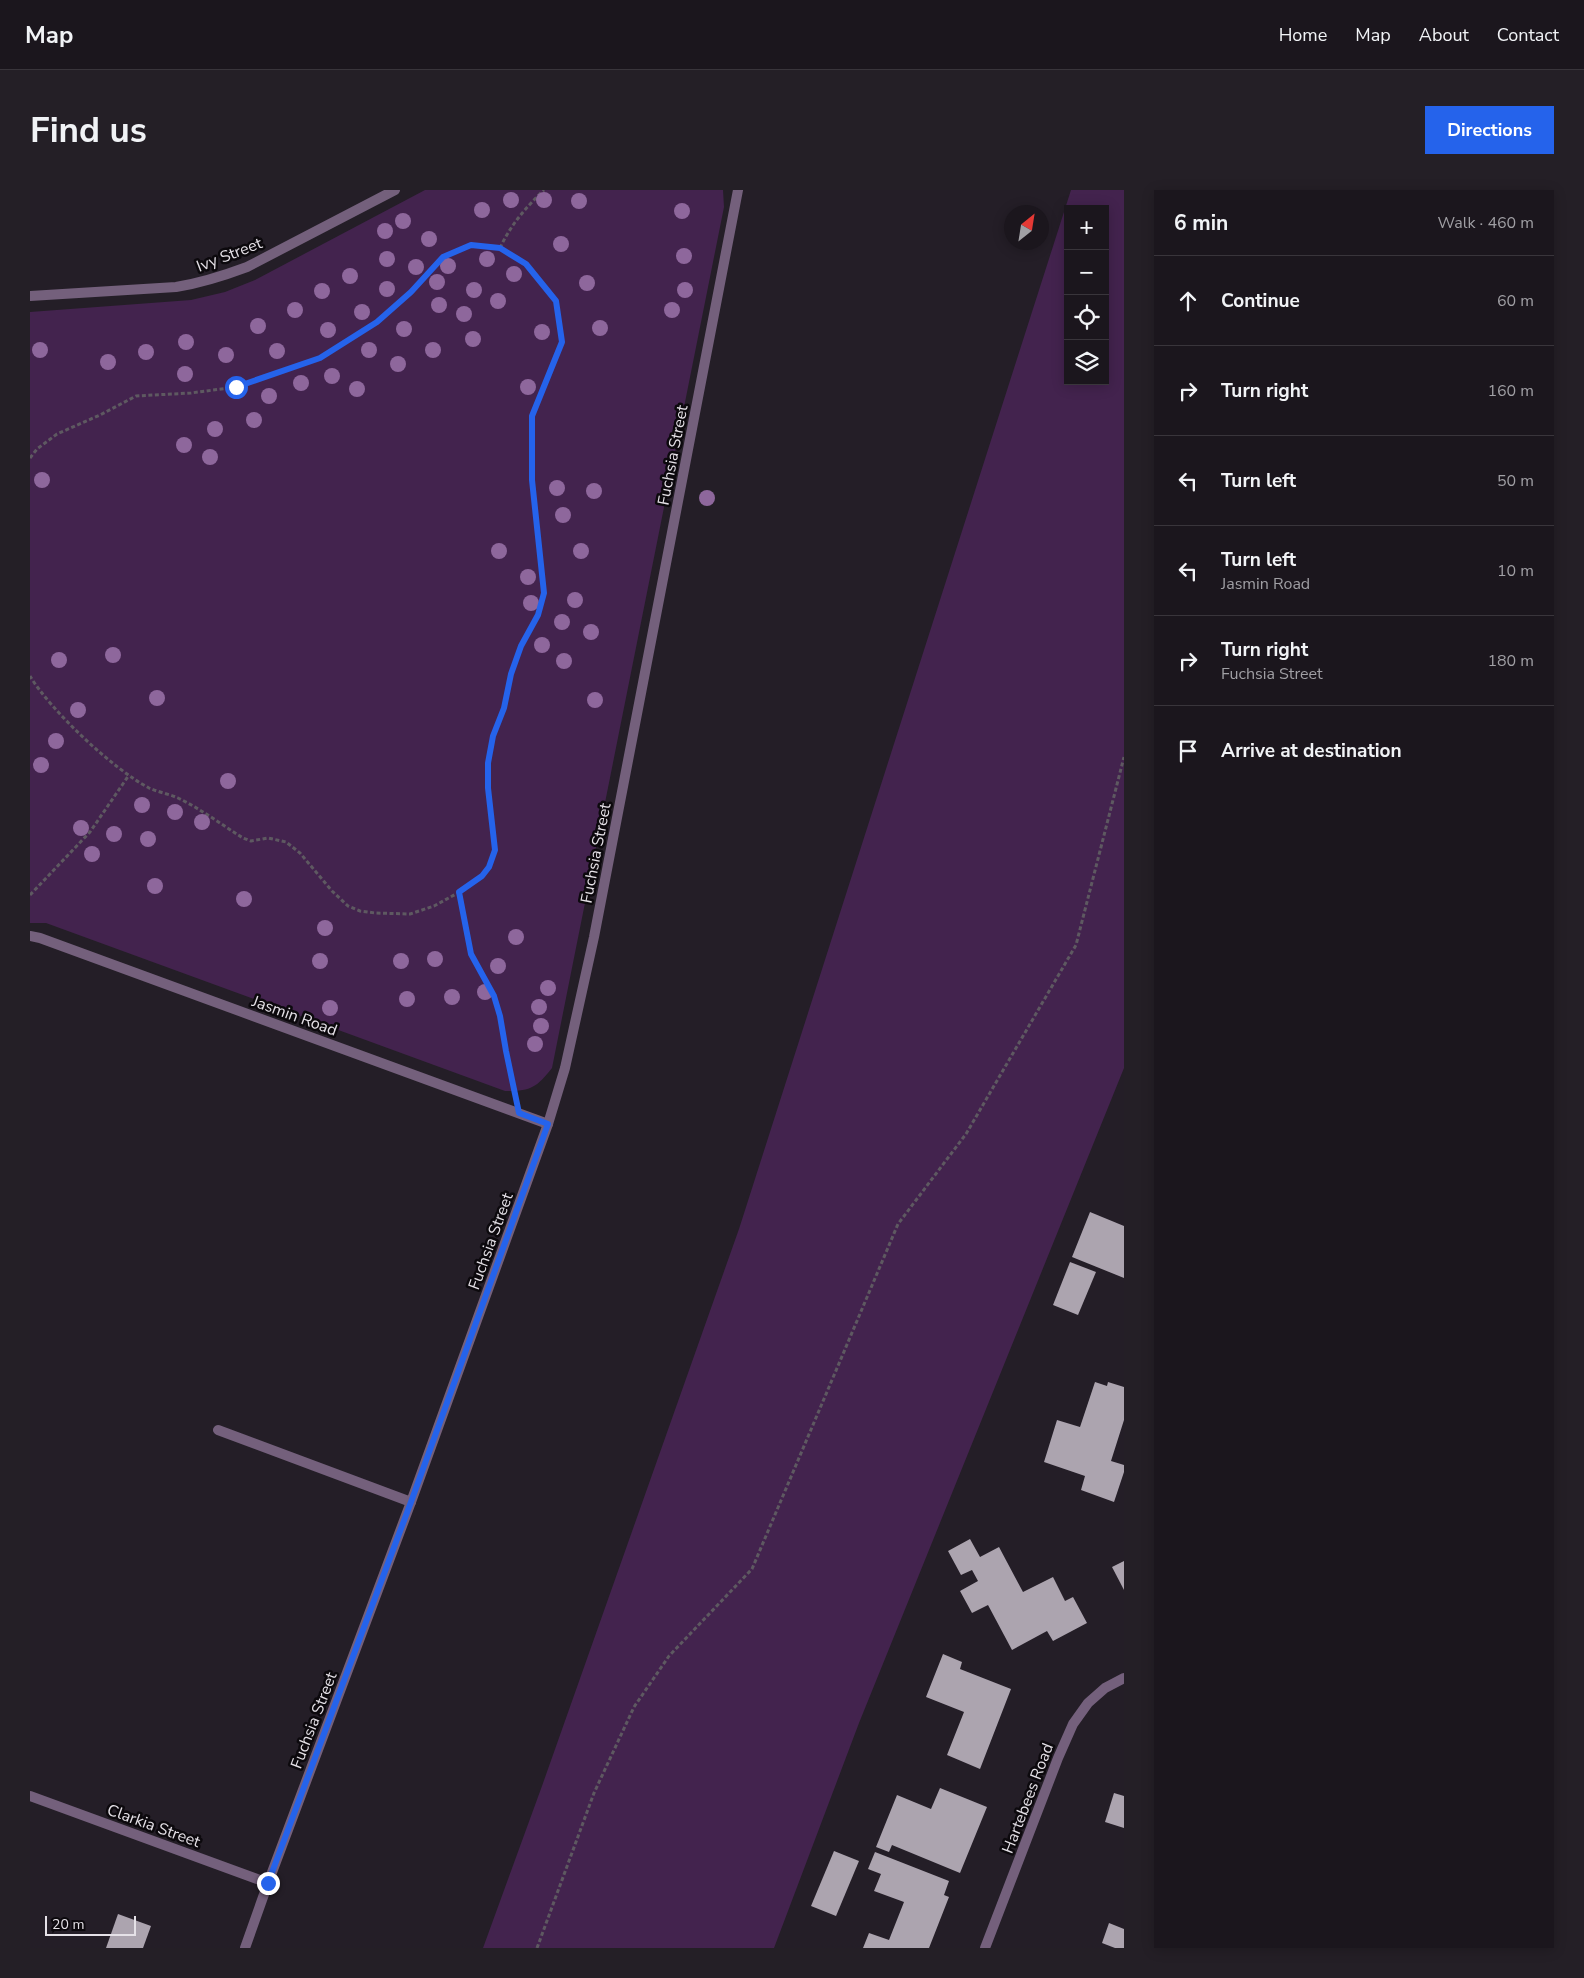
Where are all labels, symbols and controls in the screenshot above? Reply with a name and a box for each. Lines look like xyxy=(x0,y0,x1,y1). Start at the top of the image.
text: Map xyxy=(25,19,73,51)
text: Home xyxy=(1279,23,1327,47)
text: Map xyxy=(1355,23,1391,47)
text: About xyxy=(1419,23,1469,47)
text: Contact xyxy=(1497,23,1559,47)
button: Directions xyxy=(1425,106,1554,154)
text: Find us xyxy=(30,107,147,154)
north arrow xyxy=(1004,205,1049,250)
map controls xyxy=(1064,205,1109,385)
button: + xyxy=(1064,205,1109,250)
text: 6 min xyxy=(1174,209,1228,237)
text: Walk · 460 m xyxy=(1438,212,1534,234)
street label: Ivy Street xyxy=(193,232,266,278)
button: − xyxy=(1064,250,1109,295)
icon: ahead xyxy=(1174,287,1202,315)
text: Continue xyxy=(1221,288,1300,314)
text: 60 m xyxy=(1497,290,1534,312)
button: locate xyxy=(1064,295,1109,340)
button: layers xyxy=(1064,340,1109,385)
route start xyxy=(225,376,248,399)
icon: right xyxy=(1174,377,1202,405)
text: Turn right xyxy=(1221,378,1308,404)
text: 160 m xyxy=(1487,380,1534,402)
street label: Fuchsia Street xyxy=(652,403,694,507)
icon: left xyxy=(1174,467,1202,495)
text: Turn left xyxy=(1221,468,1296,494)
text: 50 m xyxy=(1497,470,1534,492)
text: Turn left xyxy=(1221,547,1296,573)
icon: left xyxy=(1174,557,1202,585)
text: 10 m xyxy=(1497,560,1534,582)
text: Jasmin Road xyxy=(1221,573,1310,595)
text: Turn right xyxy=(1221,637,1308,663)
icon: right xyxy=(1174,647,1202,675)
text: 180 m xyxy=(1487,650,1534,672)
text: Fuchsia Street xyxy=(1221,663,1323,685)
icon: arrive xyxy=(1174,737,1202,765)
text: Arrive at destination xyxy=(1221,738,1402,764)
street label: Fuchsia Street xyxy=(575,801,617,905)
street label: Jasmin Road xyxy=(248,990,340,1042)
street label: Fuchsia Street xyxy=(463,1189,519,1293)
street label: Fuchsia Street xyxy=(285,1669,343,1772)
street label: Hartebees Road xyxy=(997,1740,1059,1857)
street label: Clarkia Street xyxy=(104,1799,204,1853)
route end xyxy=(257,1872,280,1895)
scale bar xyxy=(45,1913,136,1936)
text: 20 m xyxy=(52,1915,84,1934)

